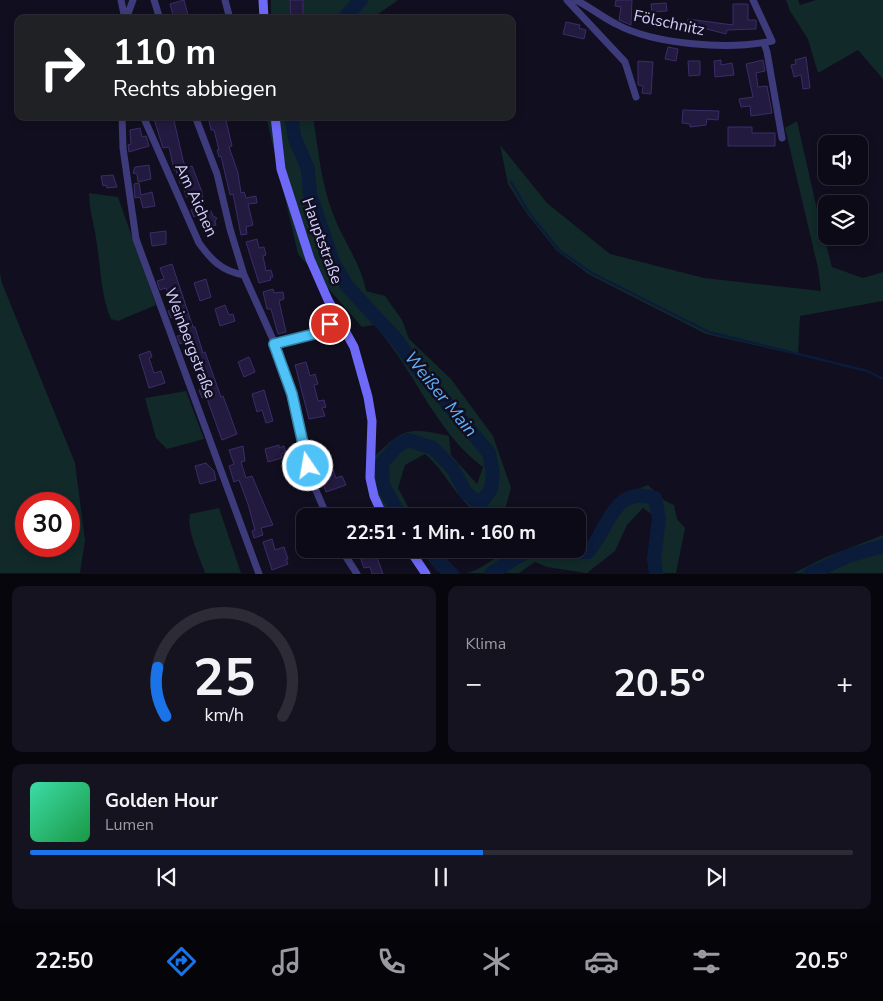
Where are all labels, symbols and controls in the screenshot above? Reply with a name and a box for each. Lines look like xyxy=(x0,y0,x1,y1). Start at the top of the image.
street label: Fölschnitz xyxy=(631,5,707,41)
text: 110 m xyxy=(113,29,216,76)
icon: right xyxy=(30,35,95,100)
text: Rechts abbiegen xyxy=(113,74,277,104)
map controls xyxy=(818,135,868,245)
button: sound xyxy=(818,135,868,185)
street label: Am Aichen xyxy=(169,160,223,240)
street label: Hauptstraße xyxy=(296,195,348,287)
button: layers xyxy=(818,195,868,245)
street label: Weinbergstraße xyxy=(159,285,221,401)
pin xyxy=(309,303,351,345)
icon: arrive xyxy=(316,310,344,338)
water label: Weißer Main xyxy=(399,346,483,442)
position arrow xyxy=(281,439,333,491)
speed limit sign: 30 xyxy=(15,492,80,557)
text: 22:51 · 1 Min. · 160 m xyxy=(346,520,536,546)
text: Klima xyxy=(466,633,506,655)
text: 25 xyxy=(193,642,255,713)
text: 20.5° xyxy=(613,658,705,709)
text: − xyxy=(466,665,482,703)
text: + xyxy=(836,665,853,703)
text: km/h xyxy=(204,703,243,727)
text: Golden Hour xyxy=(105,788,218,814)
text: Lumen xyxy=(105,814,154,836)
icon: previous xyxy=(153,863,181,891)
icon: pause xyxy=(427,863,455,891)
icon: next xyxy=(702,863,730,891)
icon: directions xyxy=(164,944,199,979)
icon: music xyxy=(269,944,304,979)
icon: phone xyxy=(374,944,409,979)
icon: climate xyxy=(479,944,514,979)
icon: car xyxy=(584,944,619,979)
icon: filters xyxy=(689,944,724,979)
text: 22:50 xyxy=(35,946,93,976)
text: 20.5° xyxy=(794,946,848,976)

